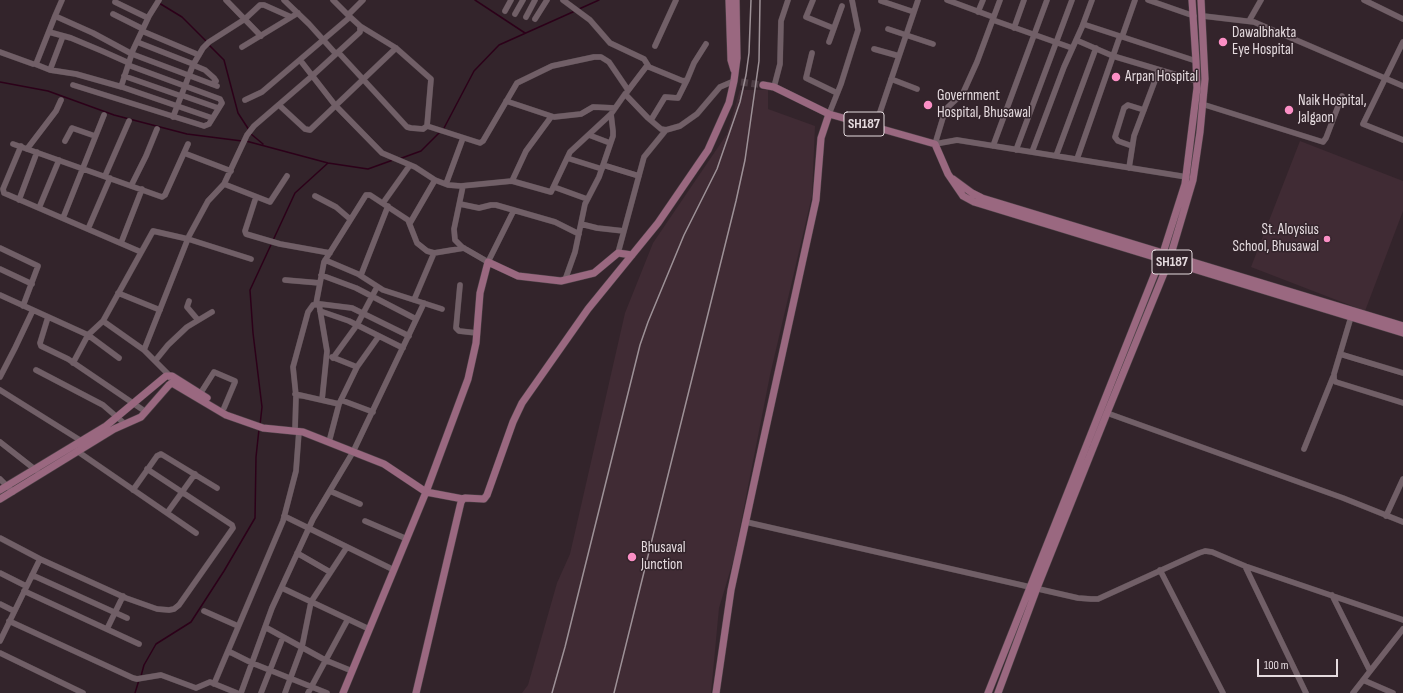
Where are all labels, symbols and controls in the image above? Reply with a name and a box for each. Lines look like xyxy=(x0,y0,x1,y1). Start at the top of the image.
place label: Dawalbhakta Eye Hospital xyxy=(1232,24,1296,59)
marker: Dawalbhakta Eye Hospital xyxy=(1217,36,1229,48)
place label: Arpan Hospital xyxy=(1125,68,1198,86)
marker: Arpan Hospital xyxy=(1110,71,1122,83)
place label: Government Hospital, Bhusawal xyxy=(937,87,1031,122)
place label: Naik Hospital, Jalgaon xyxy=(1298,92,1366,127)
marker: Government Hospital, Bhusawal xyxy=(922,99,934,111)
marker: Naik Hospital, Jalgaon xyxy=(1283,104,1295,116)
road number: SH187 xyxy=(844,112,884,136)
place label: St. Aloysius School, Bhusawal xyxy=(1232,221,1319,256)
marker: St. Aloysius School, Bhusawal xyxy=(1322,234,1332,244)
road number: SH187 xyxy=(1152,250,1192,274)
place label: Bhusaval Junction xyxy=(641,539,686,574)
marker: Bhusaval Junction xyxy=(626,551,638,563)
scale bar xyxy=(1259,651,1340,677)
text: 100 m xyxy=(1264,658,1289,673)

